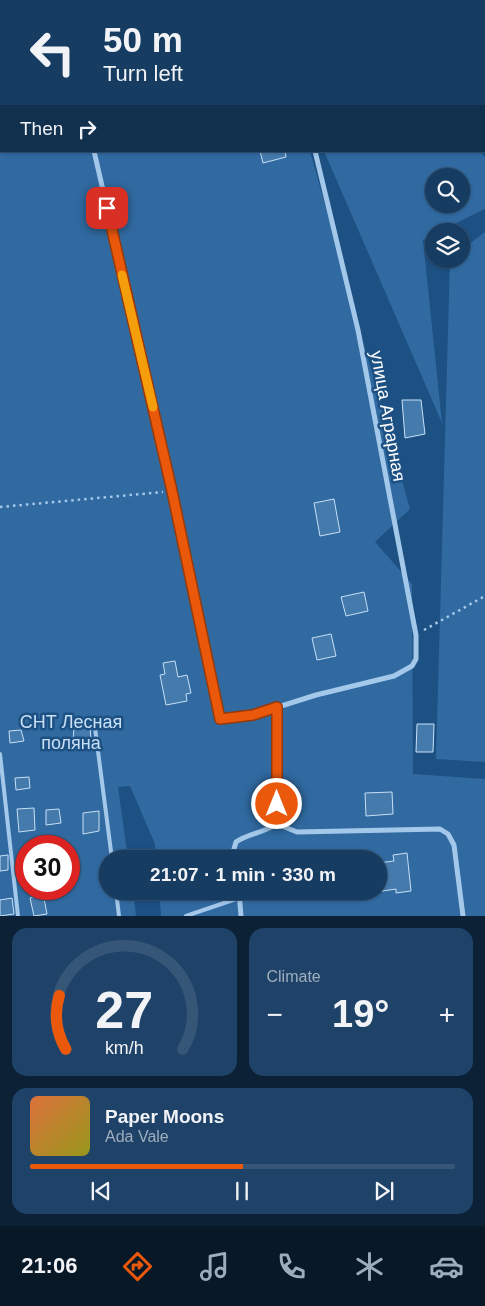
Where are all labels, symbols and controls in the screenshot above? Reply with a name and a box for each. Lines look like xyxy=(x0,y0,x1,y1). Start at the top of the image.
icon: left xyxy=(20,20,85,85)
text: 50 m xyxy=(103,20,183,59)
text: Turn left xyxy=(103,61,183,86)
icon: right xyxy=(73,115,101,143)
text: Then xyxy=(20,118,63,139)
map controls xyxy=(425,168,470,268)
button: search xyxy=(425,168,470,213)
pin xyxy=(86,187,128,229)
icon: arrive xyxy=(93,194,121,222)
button: layers xyxy=(425,223,470,268)
street label: улица Аграрная xyxy=(367,349,409,483)
park label: СНТ Лесная поляна xyxy=(20,712,122,753)
position arrow xyxy=(250,777,302,829)
speed limit sign: 30 xyxy=(15,835,80,900)
text: 21:07 · 1 min · 330 m xyxy=(150,864,336,885)
text: Climate xyxy=(267,968,321,985)
text: 27 xyxy=(95,981,153,1039)
text: 19° xyxy=(332,993,389,1035)
text: − xyxy=(267,999,283,1030)
text: + xyxy=(439,999,455,1030)
text: km/h xyxy=(105,1038,144,1058)
text: Paper Moons xyxy=(105,1106,224,1127)
text: Ada Vale xyxy=(105,1128,169,1145)
icon: previous xyxy=(87,1177,115,1205)
icon: pause xyxy=(228,1177,256,1205)
icon: next xyxy=(370,1177,398,1205)
icon: directions xyxy=(120,1249,155,1284)
icon: music xyxy=(197,1249,232,1284)
icon: phone xyxy=(274,1249,309,1284)
icon: climate xyxy=(352,1249,387,1284)
icon: car xyxy=(429,1249,464,1284)
text: 21:06 xyxy=(21,1253,77,1278)

